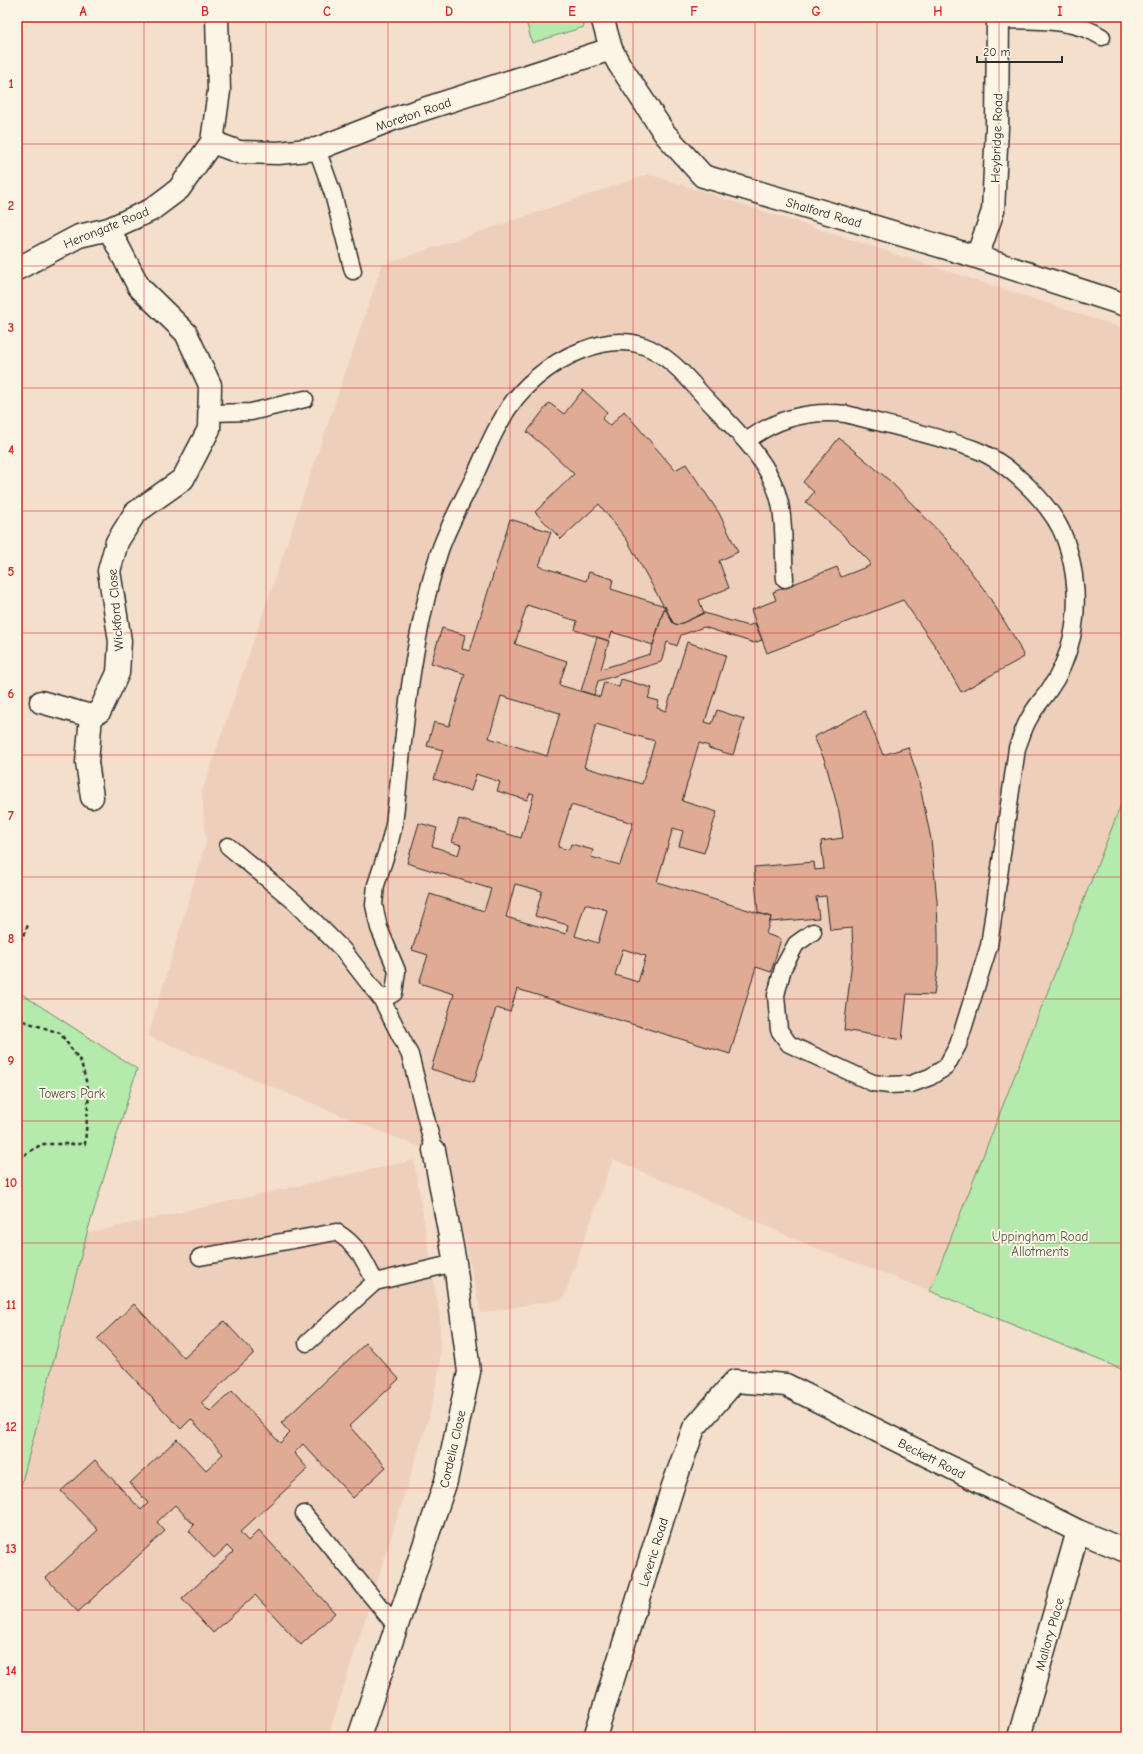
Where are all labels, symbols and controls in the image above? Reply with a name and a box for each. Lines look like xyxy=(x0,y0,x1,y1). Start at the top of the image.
text: A xyxy=(79,4,87,19)
text: B xyxy=(201,4,209,19)
text: C xyxy=(323,4,331,19)
text: D xyxy=(445,4,453,19)
text: E xyxy=(568,4,576,19)
text: F xyxy=(690,4,698,19)
text: G xyxy=(811,4,821,19)
text: H xyxy=(933,4,943,19)
text: I xyxy=(1057,4,1063,19)
scale bar xyxy=(977,38,1062,64)
text: 20 m xyxy=(983,45,1011,59)
text: 1 xyxy=(8,76,14,91)
street label: Heybridge Road xyxy=(987,93,1006,183)
street label: Moreton Road xyxy=(373,95,453,134)
street label: Shalford Road xyxy=(784,195,863,230)
text: 2 xyxy=(8,198,14,213)
street label: Herongate Road xyxy=(61,204,151,251)
text: 3 xyxy=(8,320,14,335)
text: 4 xyxy=(8,442,14,457)
text: 5 xyxy=(8,564,15,579)
street label: Wickford Close xyxy=(104,568,127,652)
text: 6 xyxy=(8,686,15,701)
text: 7 xyxy=(8,808,14,823)
text: 8 xyxy=(8,931,14,946)
text: 9 xyxy=(8,1053,15,1068)
park label: Towers Park xyxy=(39,1086,106,1101)
text: 10 xyxy=(5,1175,17,1190)
park label: Uppingham Road Allotments xyxy=(992,1229,1088,1259)
text: 11 xyxy=(6,1297,16,1312)
street label: Cordelia Close xyxy=(436,1408,469,1489)
text: 12 xyxy=(5,1419,17,1434)
street label: Beckett Road xyxy=(896,1435,968,1482)
street label: Leveric Road xyxy=(636,1516,671,1588)
text: 13 xyxy=(5,1541,17,1556)
street label: Mallory Place xyxy=(1032,1596,1067,1672)
text: 14 xyxy=(5,1663,17,1678)

